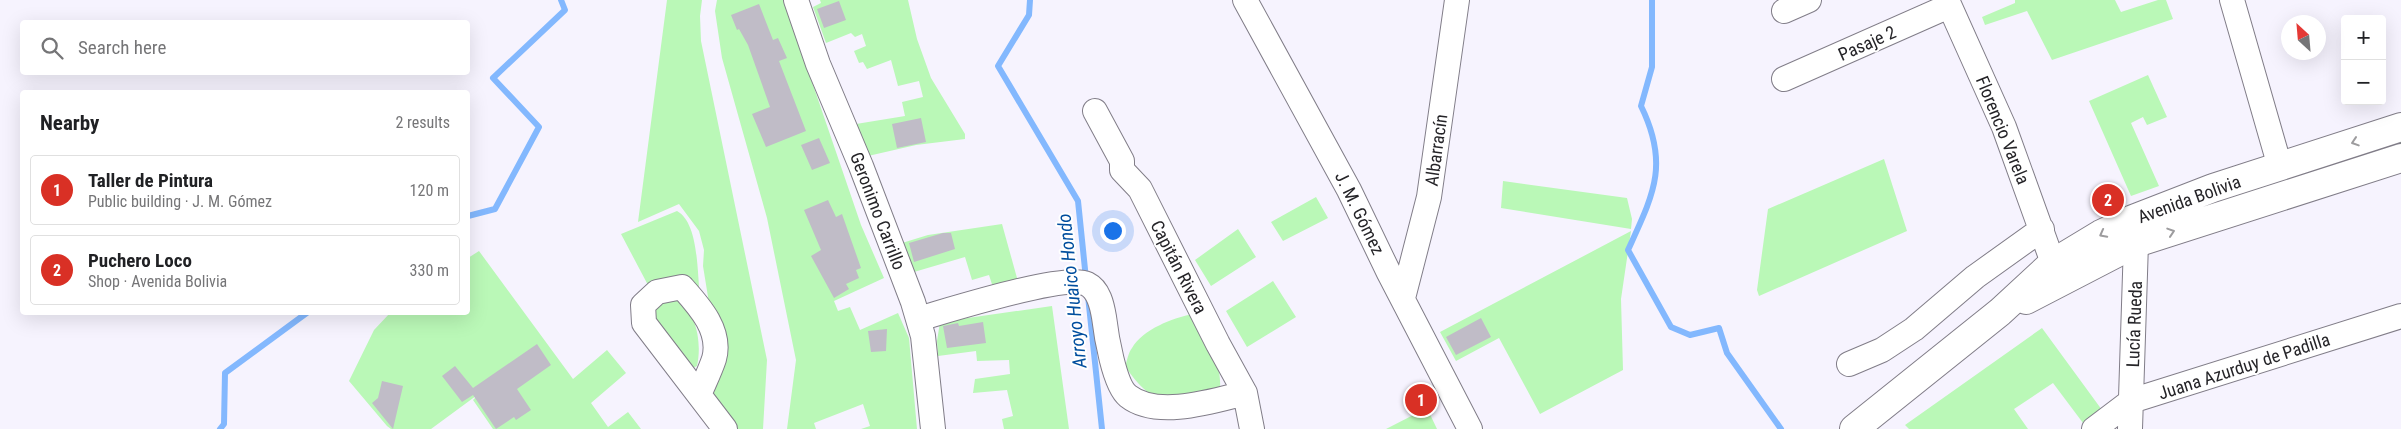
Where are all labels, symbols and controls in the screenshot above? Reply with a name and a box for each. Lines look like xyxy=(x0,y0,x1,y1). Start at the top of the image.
north arrow xyxy=(2281,15,2326,60)
map controls xyxy=(2341,15,2386,105)
button: + xyxy=(2341,15,2386,60)
search box xyxy=(20,20,470,75)
street label: Pasaje 2 xyxy=(1835,21,1899,65)
icon: search xyxy=(38,34,66,62)
text: Search here xyxy=(78,36,166,59)
button: − xyxy=(2341,60,2386,105)
street label: Florencio Varela xyxy=(1972,73,2034,187)
text: Nearby xyxy=(40,111,99,135)
text: 2 results xyxy=(395,113,450,132)
street label: Albarracín xyxy=(1421,113,1451,187)
one-way arrow xyxy=(2351,137,2359,147)
street label: Geronimo Carrillo xyxy=(846,149,910,273)
street label: J. M. Gómez xyxy=(1331,168,1389,258)
text: Taller de Pintura xyxy=(88,169,213,192)
street label: Avenida Bolivia xyxy=(2135,171,2243,227)
text: 1 xyxy=(53,181,61,200)
text: 120 m xyxy=(410,181,449,200)
pin: 2 xyxy=(2092,181,2124,219)
text: Public building · J. M. Gómez xyxy=(88,192,272,211)
water label: Arroyo Huaico Hondo xyxy=(1052,213,1092,370)
street label: Capitán Rivera xyxy=(1146,217,1212,317)
your location xyxy=(1100,218,1126,244)
one-way arrow xyxy=(2100,227,2109,237)
one-way arrow xyxy=(2166,228,2174,238)
text: Puchero Loco xyxy=(88,249,192,272)
text: 2 xyxy=(53,261,61,280)
text: 330 m xyxy=(410,261,449,280)
text: Shop · Avenida Bolivia xyxy=(88,272,227,291)
street label: Lucía Rueda xyxy=(2122,280,2146,368)
street label: Juana Azurduy de Padilla xyxy=(2156,328,2332,404)
pin: 1 xyxy=(1405,381,1437,419)

